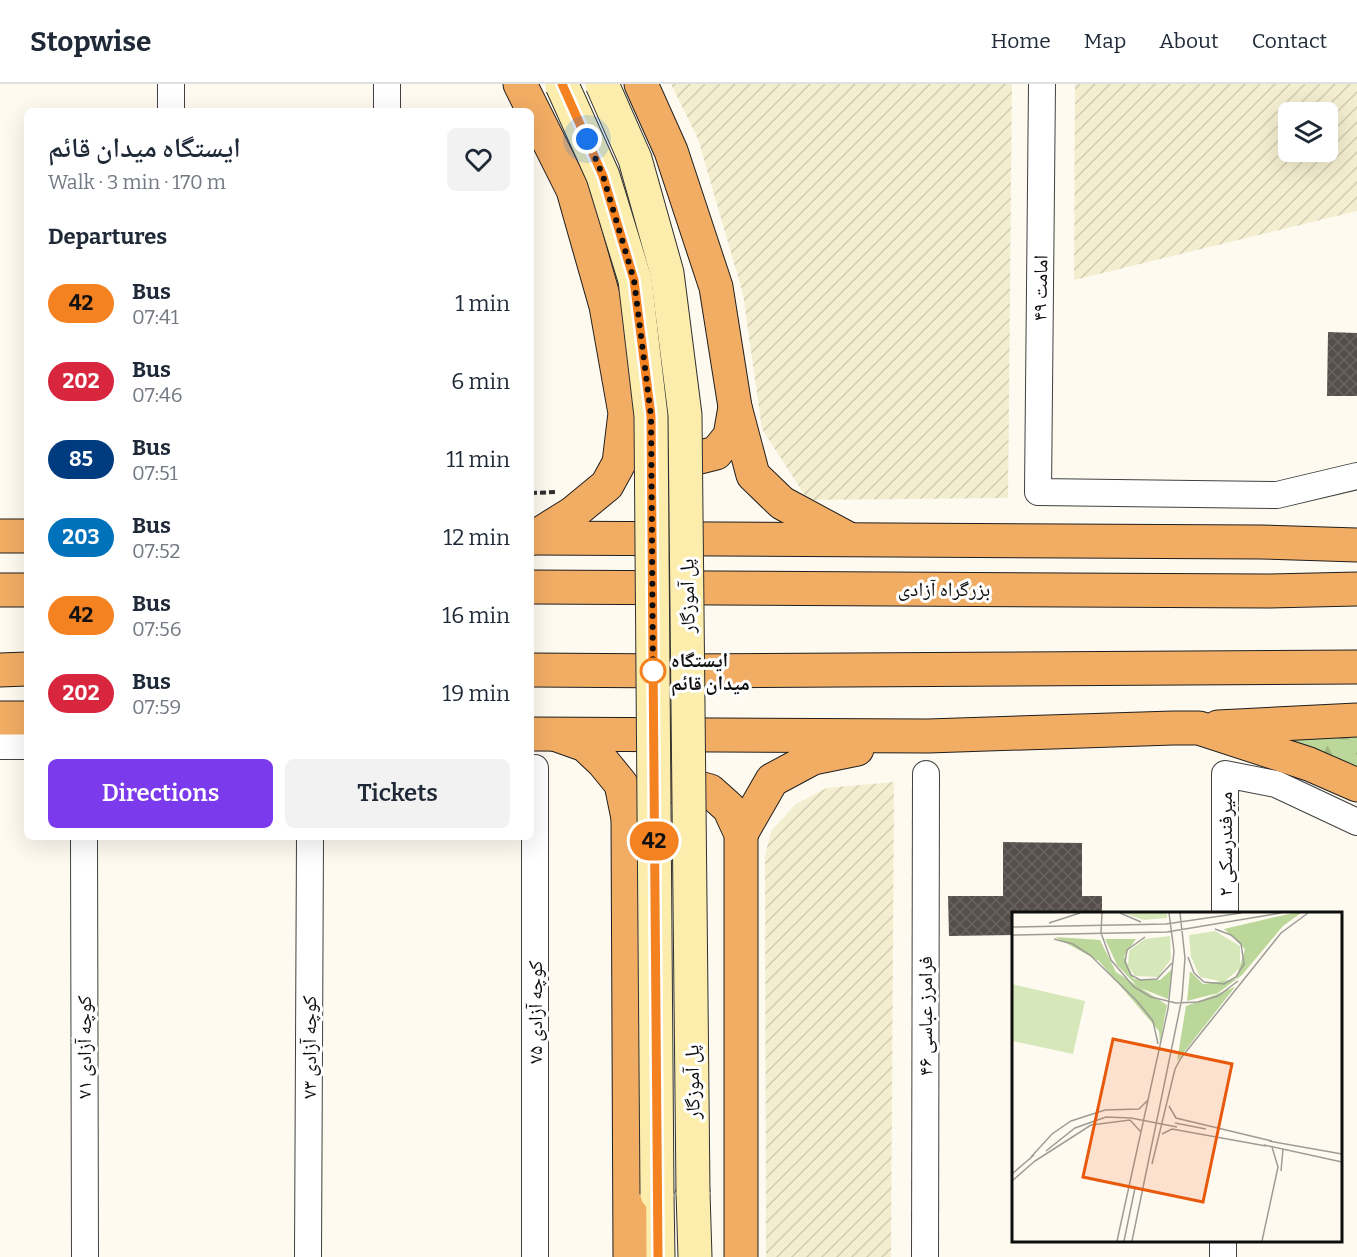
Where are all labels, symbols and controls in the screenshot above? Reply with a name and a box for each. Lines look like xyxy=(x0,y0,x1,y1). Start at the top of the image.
text: Stopwise xyxy=(30,25,151,58)
text: Home xyxy=(991,28,1051,54)
text: Map xyxy=(1084,28,1126,54)
text: About xyxy=(1159,28,1219,54)
text: Contact xyxy=(1252,28,1327,54)
map controls xyxy=(1278,102,1338,162)
button: layers xyxy=(1278,102,1338,162)
your location xyxy=(572,124,602,154)
button: heart xyxy=(447,128,510,191)
text: ایستگاه میدان قائم xyxy=(48,131,241,164)
text: Walk · 3 min · 170 m xyxy=(48,170,226,194)
text: Departures xyxy=(48,223,167,250)
street label: امامت ۴۹ xyxy=(1027,255,1053,321)
text: Bus xyxy=(132,278,171,305)
text: 42 xyxy=(69,290,93,316)
text: 1 min xyxy=(455,290,510,317)
text: 07:41 xyxy=(132,305,179,329)
text: Bus xyxy=(132,356,171,383)
text: 202 xyxy=(63,368,99,394)
text: 6 min xyxy=(451,368,510,395)
text: 07:46 xyxy=(132,383,183,407)
text: Bus xyxy=(132,434,171,461)
text: 85 xyxy=(69,446,93,472)
text: 11 min xyxy=(446,446,510,473)
text: 07:51 xyxy=(132,461,178,485)
text: Bus xyxy=(132,512,171,539)
text: 203 xyxy=(62,524,100,550)
text: 12 min xyxy=(443,524,510,551)
text: 07:52 xyxy=(132,539,180,563)
street label: پل آموزگار xyxy=(674,558,700,635)
street label: بزرگراه آزادی xyxy=(898,577,990,601)
text: Bus xyxy=(132,590,171,617)
text: 42 xyxy=(69,602,93,628)
text: 16 min xyxy=(442,602,510,629)
text: 07:56 xyxy=(132,617,182,641)
place label: ایستگاه میدان قائم xyxy=(671,648,750,697)
marker: ایستگاه میدان قائم xyxy=(640,658,666,684)
text: Bus xyxy=(132,668,171,695)
text: 202 xyxy=(63,680,99,706)
text: 19 min xyxy=(442,680,510,707)
text: 07:59 xyxy=(132,695,181,719)
button: Directions xyxy=(48,759,273,828)
button: Tickets xyxy=(285,759,510,828)
street label: میرفندرسکی ۲ xyxy=(1213,792,1237,896)
line badge: 42 xyxy=(627,822,681,861)
text: 42 xyxy=(642,828,666,854)
inset map xyxy=(1012,912,1342,1242)
street label: فرامرز عباسی ۴۶ xyxy=(913,956,937,1076)
street label: کوچه آزادی ۷۵ xyxy=(523,960,547,1064)
street label: کوچه آزادی ۷۱ xyxy=(72,995,96,1099)
street label: کوچه آزادی ۷۳ xyxy=(297,995,321,1099)
street label: پل آموزگار xyxy=(679,1044,705,1121)

